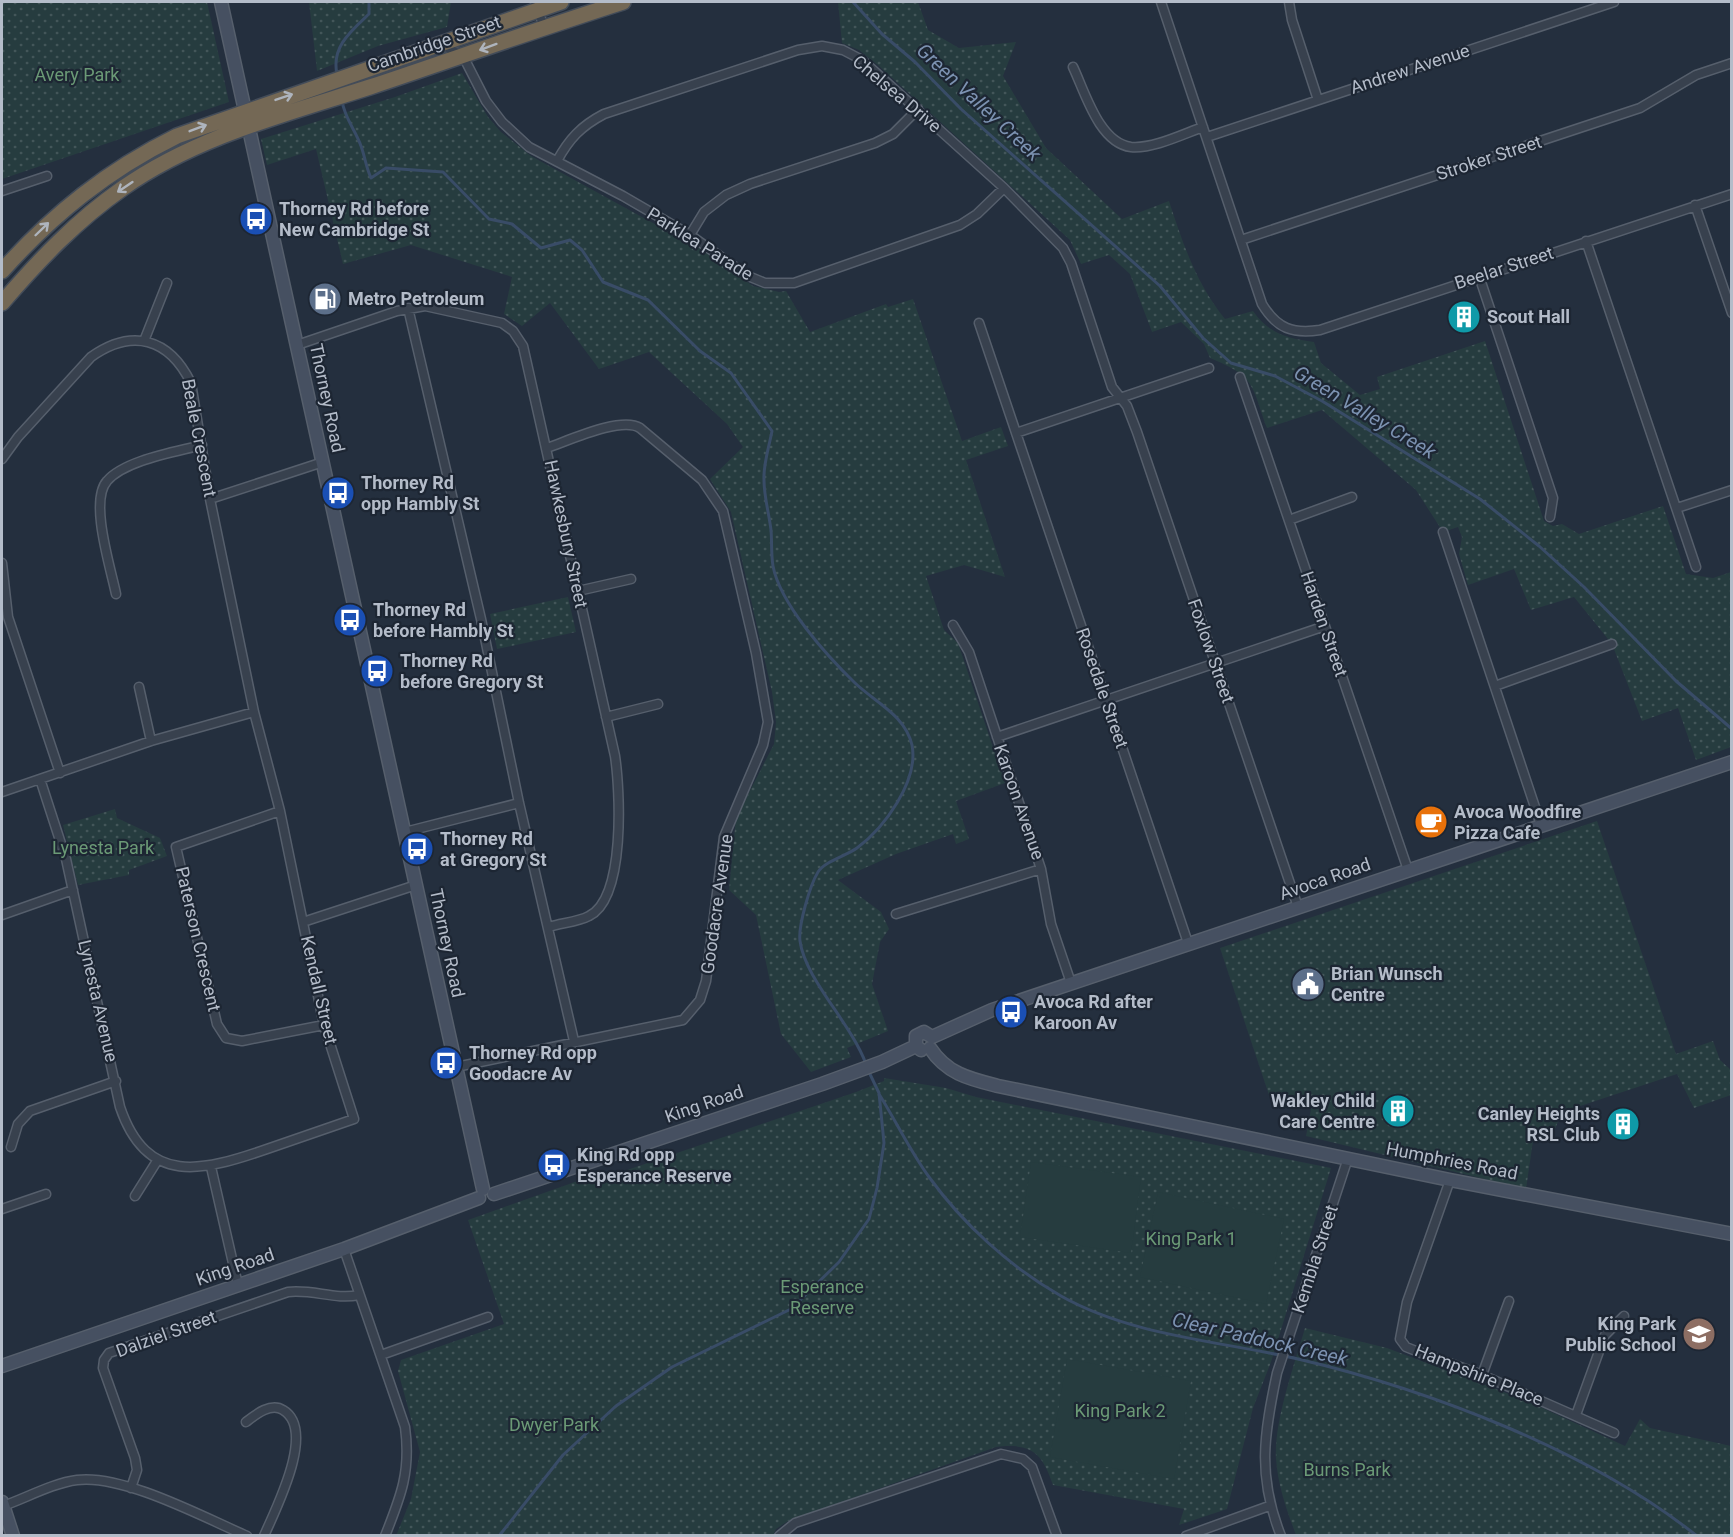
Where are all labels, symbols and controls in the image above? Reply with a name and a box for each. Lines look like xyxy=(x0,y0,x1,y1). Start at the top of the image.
street label: Cambridge Street xyxy=(364,11,503,76)
water label: Green Valley Creek xyxy=(912,38,1047,167)
street label: Andrew Avenue xyxy=(1348,39,1472,98)
one-way arrow xyxy=(480,43,498,54)
street label: Chelsea Drive xyxy=(849,51,946,137)
park label: Avery Park xyxy=(35,64,120,85)
one-way arrow xyxy=(274,90,293,101)
one-way arrow xyxy=(188,121,206,132)
street label: Stroker Street xyxy=(1434,131,1544,184)
one-way arrow xyxy=(117,181,133,193)
place label: Thorney Rd before New Cambridge St xyxy=(279,198,429,240)
bus stop icon: Thorney Rd before New Cambridge St xyxy=(238,201,274,237)
street label: Parklea Parade xyxy=(643,203,757,284)
one-way arrow xyxy=(34,222,49,236)
street label: Beelar Street xyxy=(1452,242,1556,293)
fuel station icon: Metro Petroleum xyxy=(307,281,343,317)
place label: Metro Petroleum xyxy=(348,288,484,309)
building icon: Scout Hall xyxy=(1446,299,1482,335)
place label: Scout Hall xyxy=(1487,306,1570,327)
street label: Thorney Road xyxy=(306,342,349,454)
water label: Green Valley Creek xyxy=(1290,360,1441,464)
street label: Beale Crescent xyxy=(178,377,221,499)
street label: Hawkesbury Street xyxy=(541,458,592,610)
place label: Thorney Rd opp Hambly St xyxy=(361,472,479,514)
bus stop icon: Thorney Rd opp Hambly St xyxy=(320,475,356,511)
street label: Harden Street xyxy=(1297,568,1352,679)
street label: Foxlow Street xyxy=(1184,596,1239,706)
place label: Thorney Rd before Hambly St xyxy=(373,599,514,641)
bus stop icon: Thorney Rd before Hambly St xyxy=(332,602,368,638)
street label: Rosedale Street xyxy=(1072,625,1133,751)
place label: Thorney Rd before Gregory St xyxy=(400,650,543,692)
bus stop icon: Thorney Rd before Gregory St xyxy=(359,653,395,689)
street label: Karoon Avenue xyxy=(990,741,1049,862)
place label: Avoca Woodfire Pizza Cafe xyxy=(1454,801,1582,843)
cafe icon: Avoca Woodfire Pizza Cafe xyxy=(1413,804,1449,840)
place label: Thorney Rd at Gregory St xyxy=(440,828,547,870)
bus stop icon: Thorney Rd at Gregory St xyxy=(399,831,435,867)
street label: Goodacre Avenue xyxy=(696,833,737,975)
park label: Lynesta Park xyxy=(52,837,155,858)
street label: Avoca Road xyxy=(1276,853,1373,904)
street label: Paterson Crescent xyxy=(172,865,225,1013)
street label: Thorney Road xyxy=(426,887,469,999)
street label: Kendall Street xyxy=(297,933,342,1047)
street label: Lynesta Avenue xyxy=(74,938,123,1064)
place label: Brian Wunsch Centre xyxy=(1331,963,1443,1005)
public building icon: Brian Wunsch Centre xyxy=(1290,966,1326,1002)
place label: Avoca Rd after Karoon Av xyxy=(1034,991,1153,1033)
bus stop icon: Avoca Rd after Karoon Av xyxy=(993,994,1029,1030)
place label: Thorney Rd opp Goodacre Av xyxy=(469,1042,597,1084)
bus stop icon: Thorney Rd opp Goodacre Av xyxy=(428,1045,464,1081)
street label: King Road xyxy=(662,1080,746,1127)
place label: Wakley Child Care Centre xyxy=(1271,1090,1375,1132)
building icon: Wakley Child Care Centre xyxy=(1380,1093,1416,1129)
place label: Canley Heights RSL Club xyxy=(1478,1103,1600,1145)
building icon: Canley Heights RSL Club xyxy=(1605,1106,1641,1142)
street label: Humphries Road xyxy=(1384,1137,1520,1184)
place label: King Rd opp Esperance Reserve xyxy=(577,1144,732,1186)
bus stop icon: King Rd opp Esperance Reserve xyxy=(536,1147,572,1183)
street label: Kembla Street xyxy=(1287,1202,1342,1316)
park label: King Park 1 xyxy=(1145,1228,1237,1249)
street label: King Road xyxy=(193,1243,277,1290)
park label: Esperance Reserve xyxy=(780,1276,864,1318)
street label: Dalziel Street xyxy=(113,1306,219,1361)
water label: Clear Paddock Creek xyxy=(1170,1307,1351,1371)
place label: King Park Public School xyxy=(1565,1313,1676,1355)
school or university icon: King Park Public School xyxy=(1681,1316,1717,1352)
street label: Hampshire Place xyxy=(1412,1339,1546,1410)
park label: King Park 2 xyxy=(1074,1400,1166,1421)
park label: Dwyer Park xyxy=(509,1414,600,1435)
park label: Burns Park xyxy=(1303,1459,1391,1480)

